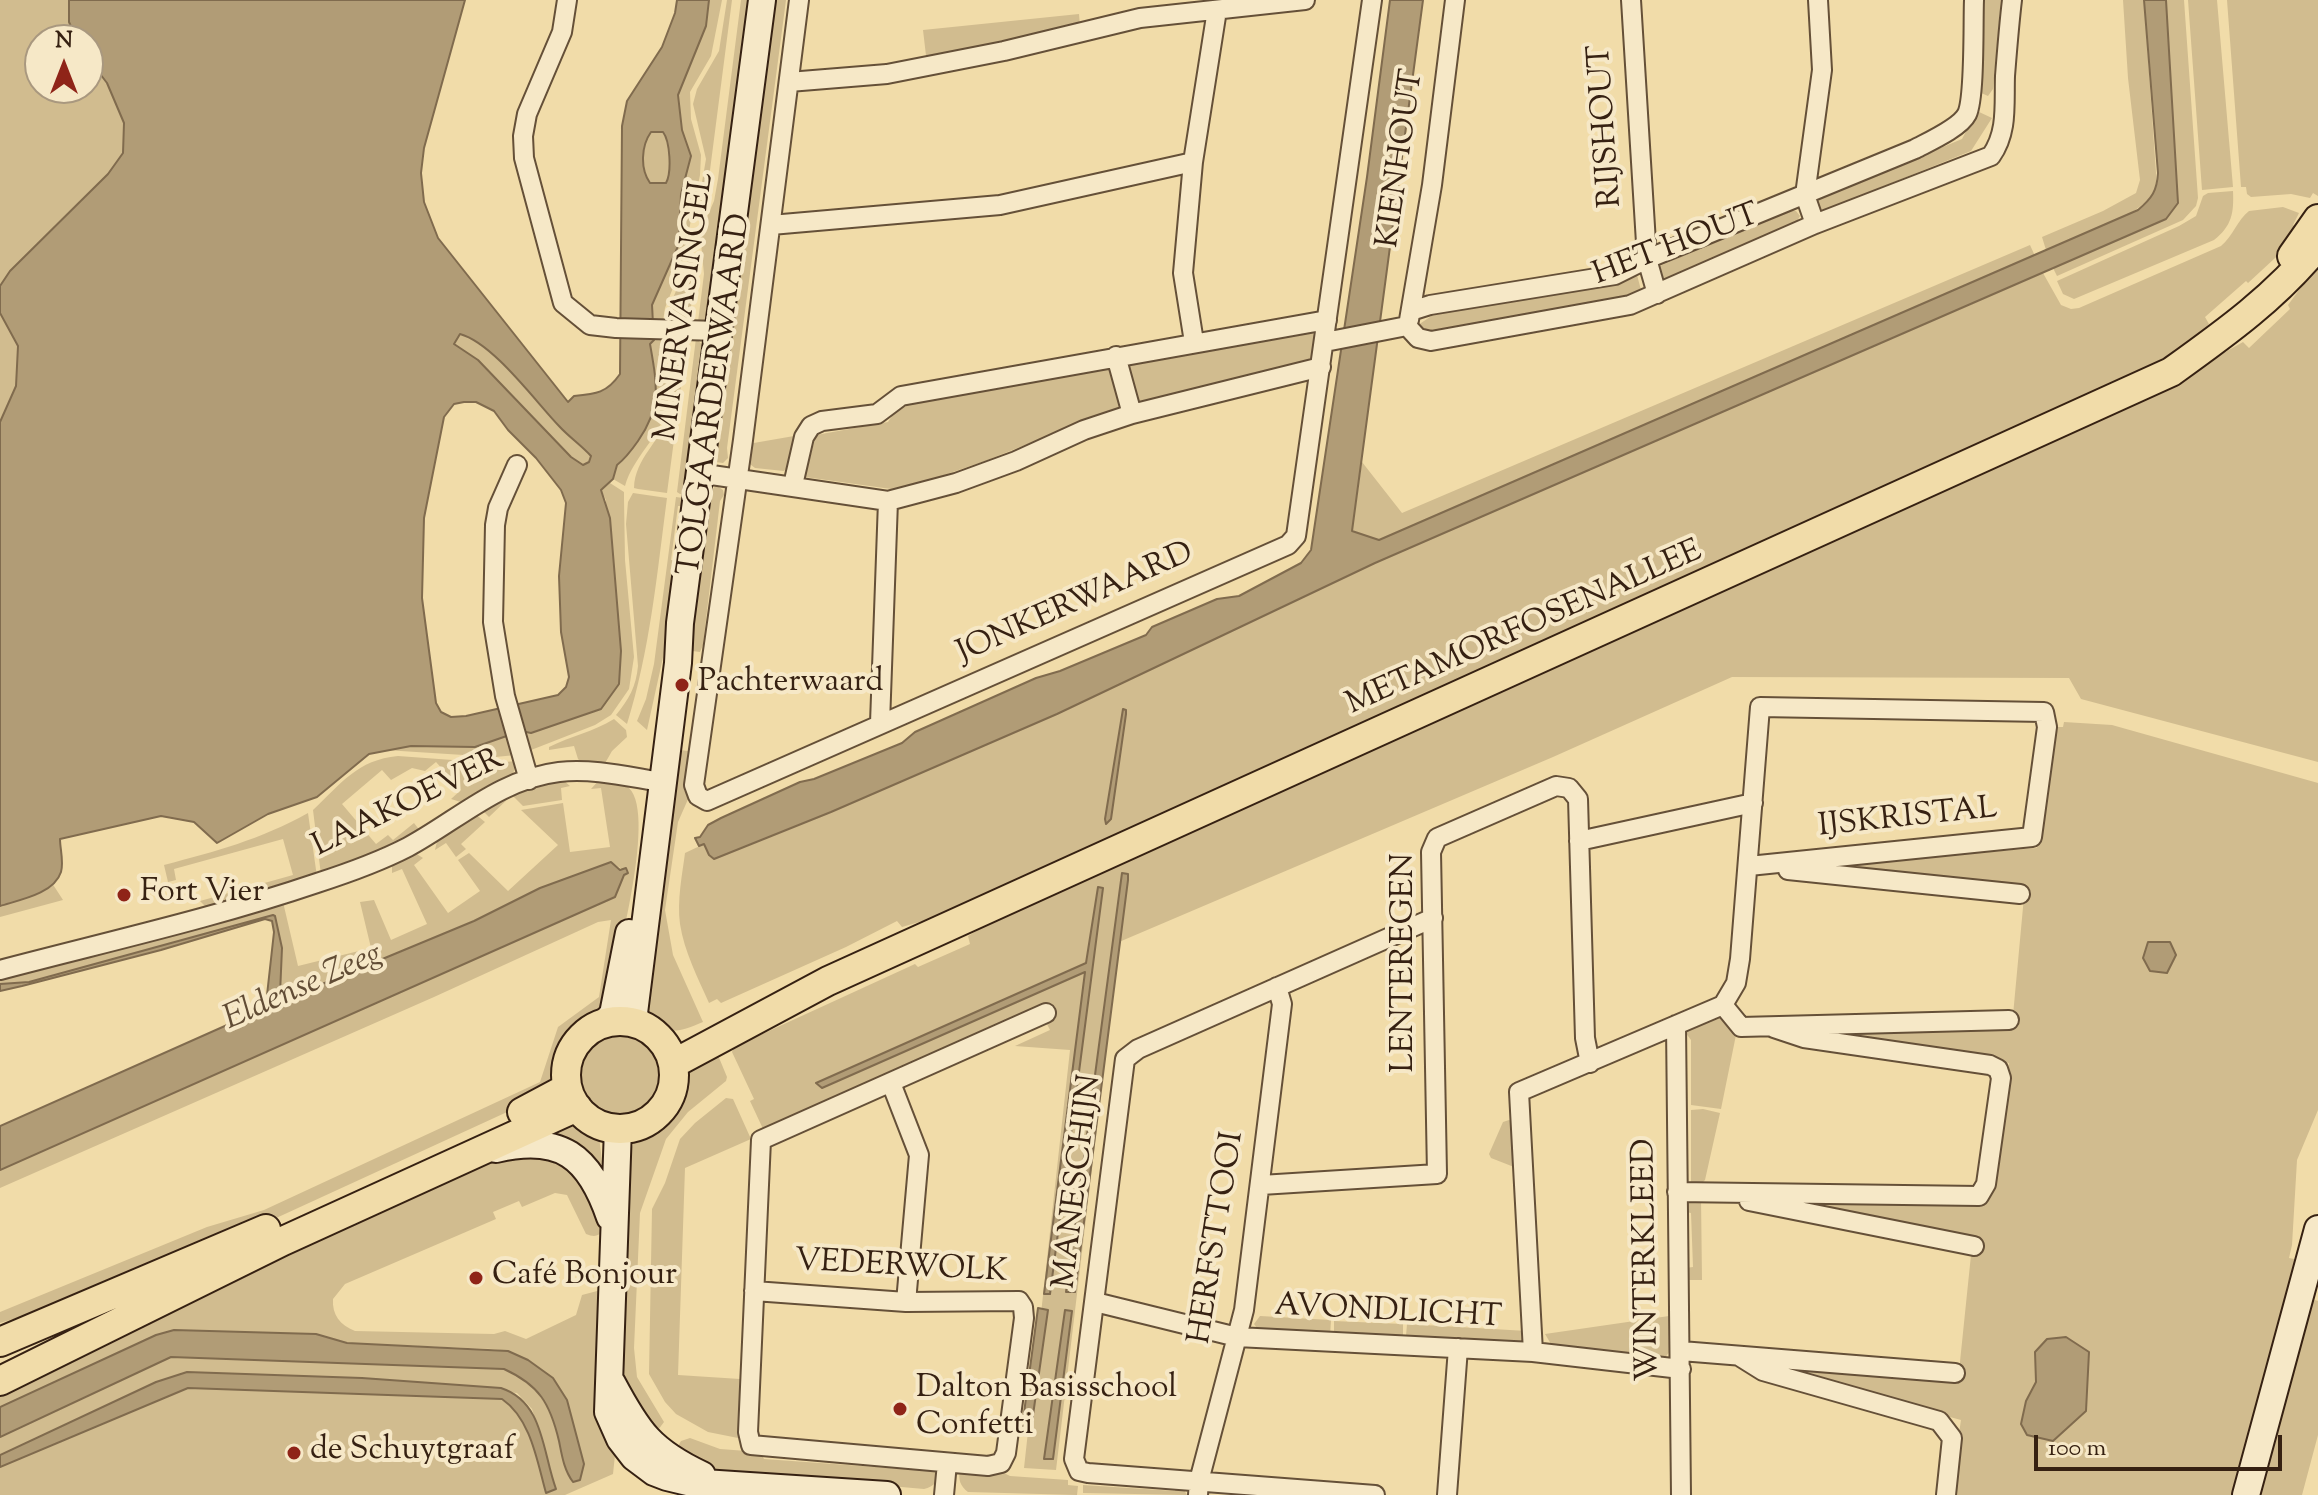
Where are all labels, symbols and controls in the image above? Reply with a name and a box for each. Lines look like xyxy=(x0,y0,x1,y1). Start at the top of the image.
north arrow xyxy=(24,24,104,104)
text: N xyxy=(55,26,73,58)
street label: RIJSHOUT xyxy=(1583,43,1633,209)
street label: KIENHOUT xyxy=(1371,67,1435,251)
street label: MINERVASINGEL xyxy=(649,170,725,444)
street label: HET HOUT xyxy=(1588,198,1766,296)
street label: TOLGAARDERWAARD xyxy=(673,211,761,579)
street label: METAMORFOSENALLEE xyxy=(1341,534,1709,726)
street label: JONKERWAARD xyxy=(952,536,1200,674)
place label: Pachterwaard xyxy=(698,666,884,704)
marker: Pachterwaard xyxy=(673,676,691,694)
street label: LAAKOEVER xyxy=(307,742,511,868)
street label: IJSKRISTAL xyxy=(1817,792,1999,848)
street label: LENTEREGEN xyxy=(1388,853,1426,1073)
place label: Fort Vier xyxy=(140,876,264,914)
marker: Fort Vier xyxy=(115,886,133,904)
water label: Eldense Zeeg xyxy=(218,936,390,1042)
street label: MANESCHIJN xyxy=(1048,1073,1112,1291)
street label: HERFSTTOOI xyxy=(1183,1129,1255,1347)
street label: WINTERKLEED xyxy=(1628,1138,1670,1382)
street label: VEDERWOLK xyxy=(793,1244,1009,1294)
place label: Café Bonjour xyxy=(492,1259,677,1297)
marker: Café Bonjour xyxy=(467,1269,485,1287)
street label: AVONDLICHT xyxy=(1273,1289,1503,1339)
place label: Dalton Basisschool Confetti xyxy=(916,1372,1177,1447)
marker: Dalton Basisschool Confetti xyxy=(891,1400,909,1418)
scale bar xyxy=(2038,1419,2286,1469)
text: 100 m xyxy=(2048,1432,2106,1466)
place label: de Schuytgraaf xyxy=(310,1434,515,1472)
marker: de Schuytgraaf xyxy=(285,1444,303,1462)

